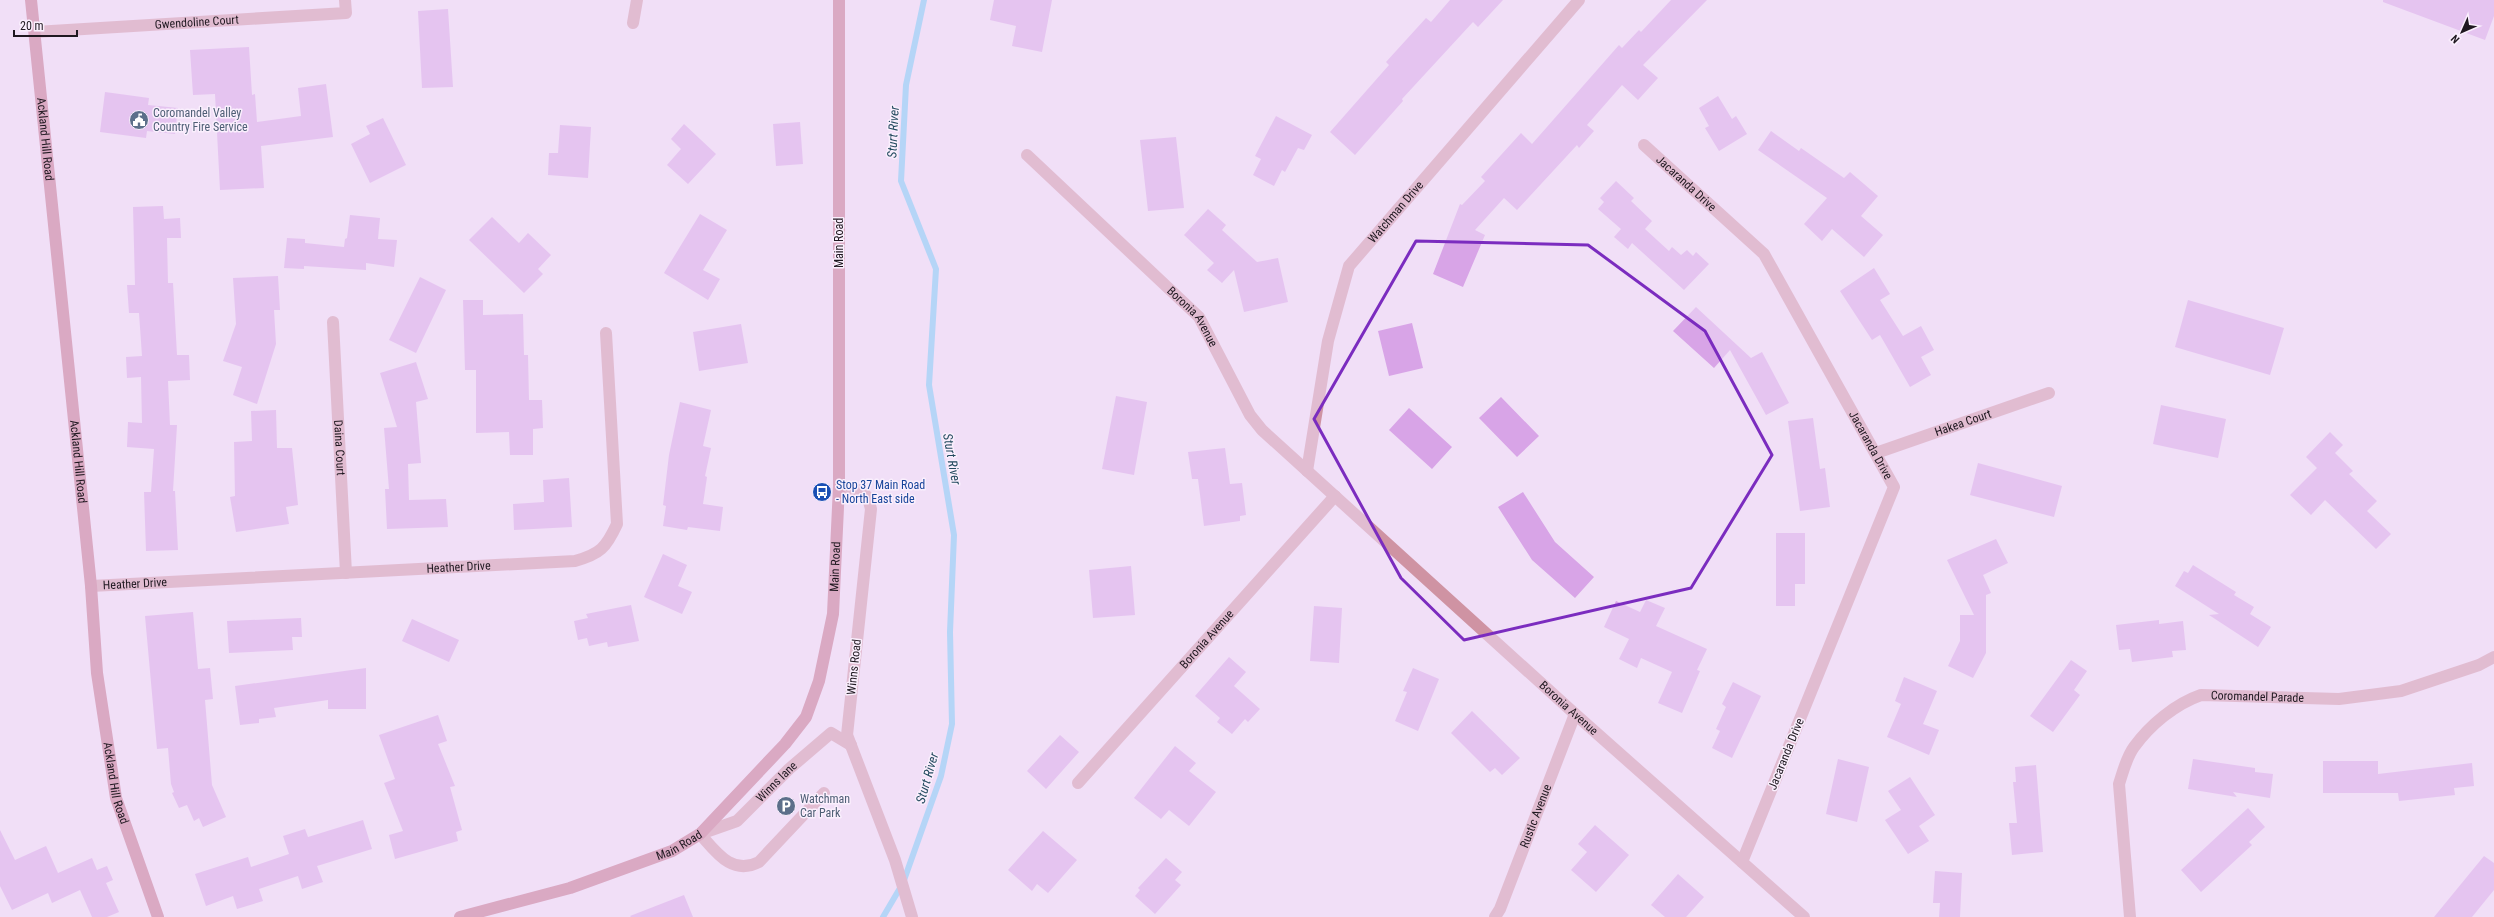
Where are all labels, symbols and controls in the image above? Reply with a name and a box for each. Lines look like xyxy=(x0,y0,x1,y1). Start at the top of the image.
scale bar xyxy=(14,12,77,38)
north arrow xyxy=(2442,12,2482,52)
street label: Gwendoline Court xyxy=(154,13,240,32)
text: 20 m xyxy=(20,19,44,33)
text: N xyxy=(2448,32,2462,46)
street label: Ackland Hill Road xyxy=(34,97,56,182)
water label: Sturt River xyxy=(884,105,902,158)
place label: Coromandel Valley Country Fire Service xyxy=(153,106,248,134)
public building icon: Coromandel Valley Country Fire Service xyxy=(128,109,150,131)
street label: Jacaranda Drive xyxy=(1653,152,1719,214)
street label: Watchman Drive xyxy=(1365,178,1426,246)
street label: Main Road xyxy=(832,218,846,268)
street label: Boronia Avenue xyxy=(1164,284,1220,350)
street label: Hakea Court xyxy=(1933,406,1993,439)
street label: Jacaranda Drive xyxy=(1846,408,1896,482)
street label: Ackland Hill Road xyxy=(67,419,89,504)
street label: Daina Court xyxy=(331,420,348,477)
water label: Sturt River xyxy=(940,432,964,487)
place label: Stop 37 Main Road - North East side xyxy=(836,478,925,506)
bus stop icon: Stop 37 Main Road - North East side xyxy=(811,481,833,503)
street label: Main Road xyxy=(827,541,843,592)
street label: Heather Drive xyxy=(426,558,491,576)
street label: Heather Drive xyxy=(103,575,168,592)
street label: Boronia Avenue xyxy=(1177,607,1237,671)
street label: Winns Road xyxy=(844,638,864,696)
street label: Boronia Avenue xyxy=(1537,678,1601,738)
street label: Coromandel Parade xyxy=(2211,688,2305,705)
street label: Jacaranda Drive xyxy=(1765,716,1807,792)
street label: Ackland Hill Road xyxy=(101,741,132,826)
water label: Sturt River xyxy=(913,750,942,805)
street label: Winns lane xyxy=(753,758,800,805)
street label: Rustic Avenue xyxy=(1517,782,1554,850)
place label: Watchman Car Park xyxy=(800,792,850,820)
parking icon: Watchman Car Park xyxy=(775,795,797,817)
street label: Main Road xyxy=(654,827,705,863)

